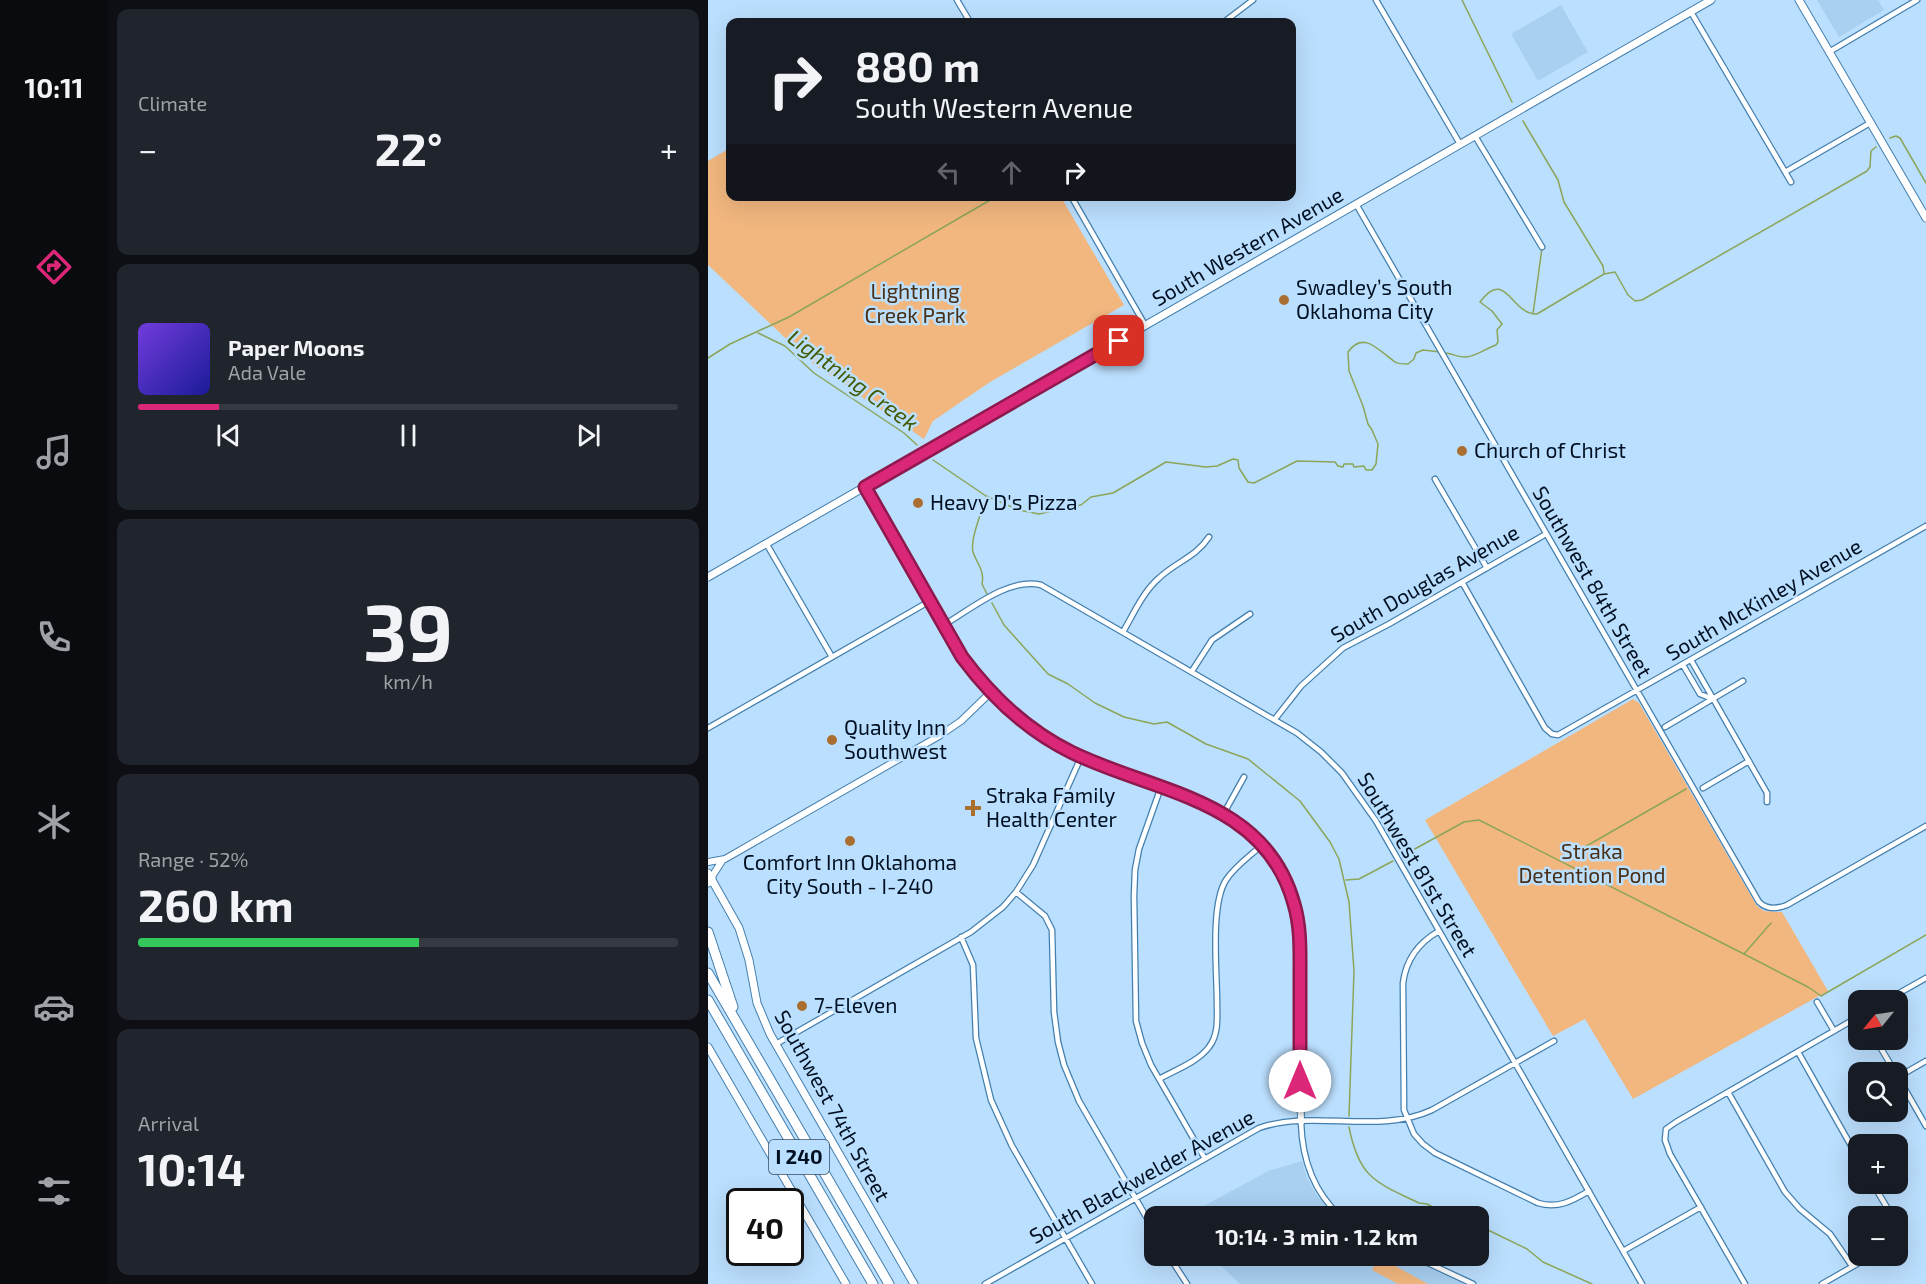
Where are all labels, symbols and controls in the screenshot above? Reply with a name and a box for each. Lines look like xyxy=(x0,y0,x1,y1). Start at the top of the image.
text: 880 m xyxy=(855,40,980,90)
icon: right xyxy=(756,42,834,120)
text: 10:11 xyxy=(25,71,83,103)
text: Climate xyxy=(138,91,207,115)
text: South Western Avenue xyxy=(855,91,1133,123)
text: 22° xyxy=(375,121,442,175)
text: − xyxy=(138,129,157,169)
text: + xyxy=(660,129,678,169)
icon: left xyxy=(932,156,965,189)
icon: ahead xyxy=(995,156,1028,189)
icon: right xyxy=(1058,156,1091,189)
street label: South Western Avenue xyxy=(1147,181,1347,311)
icon: directions xyxy=(33,246,75,288)
place label: Swadley’s South Oklahoma City xyxy=(1296,274,1453,323)
park label: Lightning Creek Park xyxy=(865,278,966,327)
marker: Swadley’s South Oklahoma City xyxy=(1277,293,1291,307)
pin xyxy=(1093,315,1144,366)
water label: Lightning Creek xyxy=(783,323,924,435)
icon: arrive xyxy=(1102,324,1135,357)
text: Paper Moons xyxy=(228,334,364,360)
text: Ada Vale xyxy=(228,360,306,384)
icon: previous xyxy=(212,419,245,452)
icon: pause xyxy=(392,419,425,452)
icon: next xyxy=(572,419,605,452)
icon: music xyxy=(33,431,75,473)
place label: Church of Christ xyxy=(1474,437,1626,462)
marker: Church of Christ xyxy=(1455,444,1469,458)
street label: Southwest 84th Street xyxy=(1528,481,1658,681)
place label: Heavy D's Pizza xyxy=(930,489,1078,514)
marker: Heavy D's Pizza xyxy=(911,496,925,510)
street label: South Douglas Avenue xyxy=(1326,519,1523,647)
street label: South McKinley Avenue xyxy=(1661,532,1866,665)
text: 39 xyxy=(363,583,453,677)
icon: phone xyxy=(33,616,75,658)
text: km/h xyxy=(383,669,433,693)
place label: Quality Inn Southwest xyxy=(844,714,947,763)
marker: Quality Inn Southwest xyxy=(825,733,839,747)
street label: Southwest 81st Street xyxy=(1353,768,1483,961)
place label: Straka Family Health Center xyxy=(986,782,1118,831)
marker: Straka Family Health Center xyxy=(964,799,982,817)
icon: climate xyxy=(33,801,75,843)
marker: Comfort Inn Oklahoma City South - I-240 xyxy=(843,834,857,848)
park label: Straka Detention Pond xyxy=(1518,838,1666,887)
text: Range · 52% xyxy=(138,847,248,871)
place label: Comfort Inn Oklahoma City South - I-240 xyxy=(743,849,957,898)
text: 260 km xyxy=(138,877,294,931)
icon: car xyxy=(33,986,75,1028)
north arrow xyxy=(1848,990,1908,1050)
map controls xyxy=(1848,990,1908,1266)
place label: 7-Eleven xyxy=(814,992,897,1017)
marker: 7-Eleven xyxy=(795,999,809,1013)
street label: Southwest 74th Street xyxy=(770,1005,896,1205)
position arrow xyxy=(1268,1049,1332,1113)
button: search xyxy=(1848,1062,1908,1122)
street label: South Blackwelder Avenue xyxy=(1025,1103,1258,1248)
text: Arrival xyxy=(138,1111,199,1135)
button: + xyxy=(1848,1134,1908,1194)
road number: I 240 xyxy=(769,1140,829,1174)
text: 10:14 xyxy=(138,1141,246,1195)
icon: filters xyxy=(33,1170,75,1212)
speed limit sign: 40 xyxy=(726,1188,804,1266)
button: − xyxy=(1848,1206,1908,1266)
text: 10:14 · 3 min · 1.2 km xyxy=(1215,1223,1418,1249)

